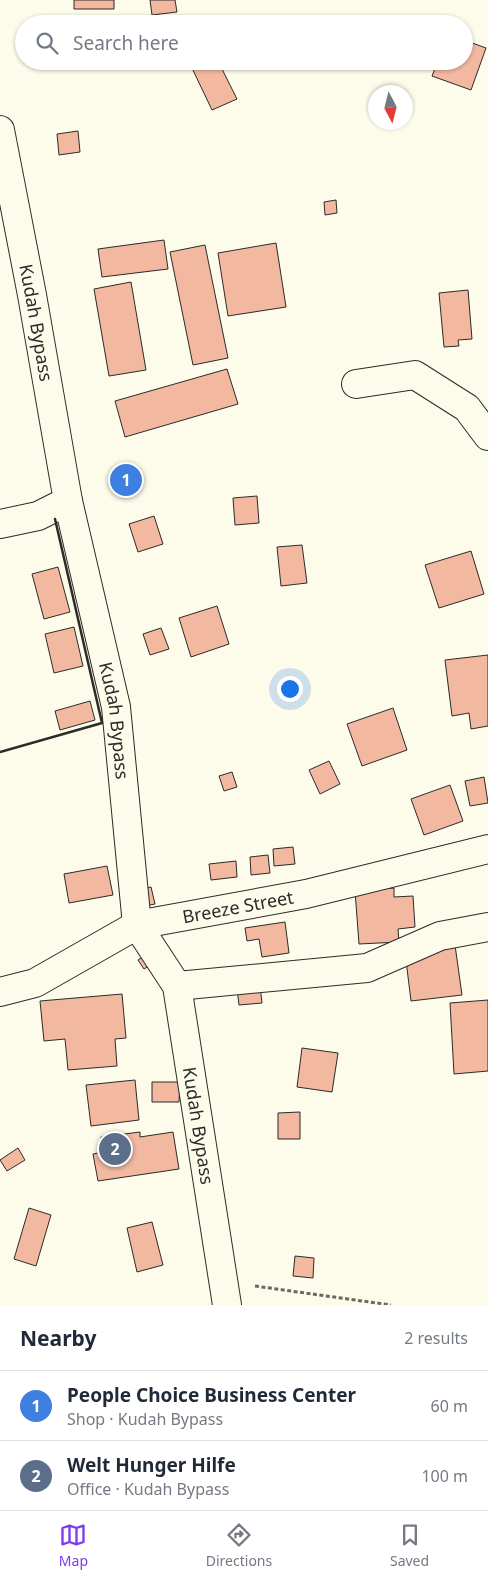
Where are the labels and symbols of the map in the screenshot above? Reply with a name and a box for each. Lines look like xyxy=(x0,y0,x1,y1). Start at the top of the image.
north arrow xyxy=(368,85,413,130)
street label: Kudah Bypass xyxy=(14,262,59,383)
pin: 1 xyxy=(110,461,142,499)
street label: Kudah Bypass xyxy=(94,659,135,780)
your location xyxy=(277,676,303,702)
street label: Breeze Street xyxy=(180,884,296,928)
street label: Kudah Bypass xyxy=(178,1065,220,1186)
pin: 2 xyxy=(99,1130,131,1168)

